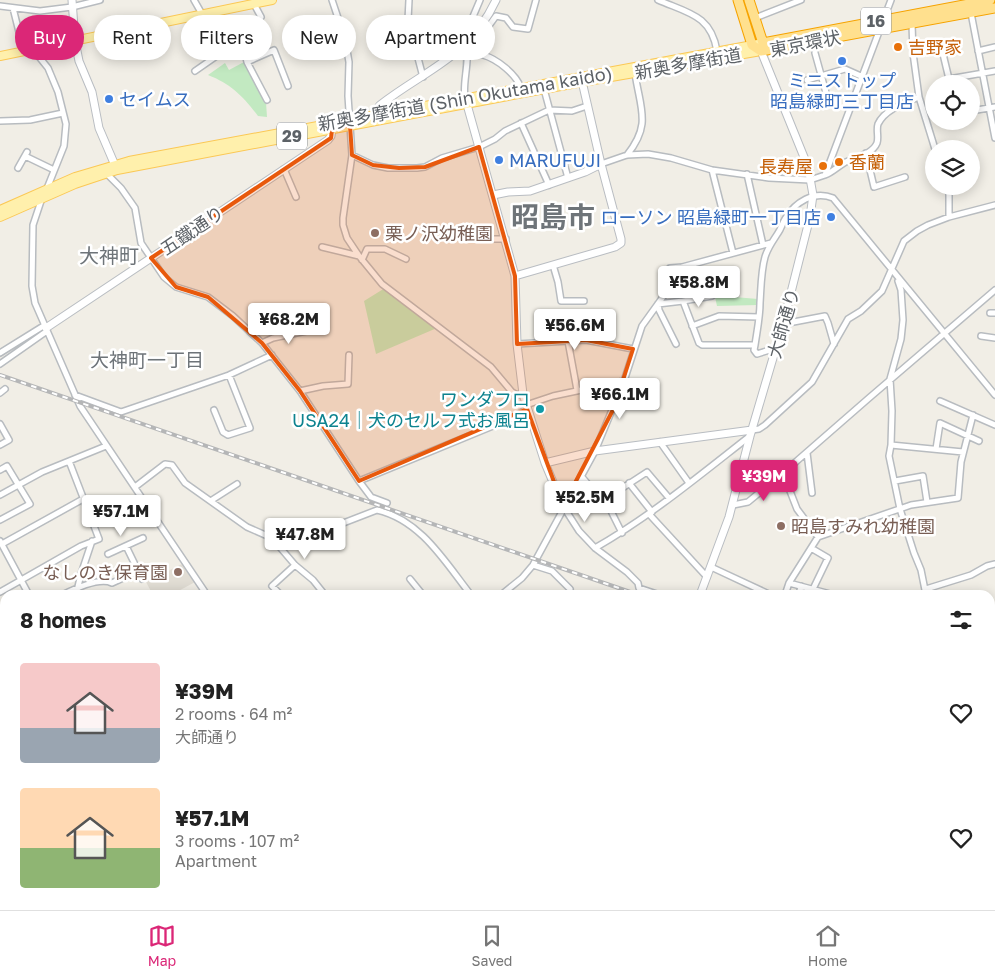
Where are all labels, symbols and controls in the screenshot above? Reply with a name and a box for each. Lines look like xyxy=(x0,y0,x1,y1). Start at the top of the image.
road number: 16 xyxy=(861,8,891,34)
chip: Buy xyxy=(15,15,84,60)
chip: Rent xyxy=(94,15,171,60)
chip: Filters xyxy=(181,15,272,60)
chip: New xyxy=(282,15,356,60)
chip: Apartment xyxy=(366,15,495,60)
street label: 東京環状 xyxy=(768,25,842,61)
place label: 吉野家 xyxy=(908,36,962,58)
marker: 吉野家 xyxy=(892,41,904,53)
street label: 新奥多摩街道 xyxy=(633,43,743,83)
marker: ミニストップ 昭島緑町三丁目店 xyxy=(836,55,848,67)
street label: 新奥多摩街道 (Shin Okutama kaido) xyxy=(316,61,614,135)
place label: ミニストップ 昭島緑町三丁目店 xyxy=(770,69,914,112)
map controls xyxy=(925,75,980,195)
button: locate xyxy=(925,75,980,130)
place label: セイムス xyxy=(119,88,191,110)
marker: セイムス xyxy=(103,93,115,105)
road number: 29 xyxy=(277,122,307,150)
button: layers xyxy=(925,140,980,195)
place label: MARUFUJI xyxy=(509,149,601,171)
place label: 香蘭 xyxy=(849,151,885,173)
marker: MARUFUJI xyxy=(493,154,505,166)
place label: 長寿屋 xyxy=(759,155,813,177)
marker: 香蘭 xyxy=(833,156,845,168)
marker: 長寿屋 xyxy=(817,160,829,172)
district label: 昭島市 xyxy=(511,200,595,233)
street label: 五鐵通り xyxy=(156,201,228,259)
place label: ローソン 昭島緑町一丁目店 xyxy=(601,206,821,228)
marker: ローソン 昭島緑町一丁目店 xyxy=(825,211,837,223)
place label: 栗ノ沢幼稚園 xyxy=(385,222,493,244)
marker: 栗ノ沢幼稚園 xyxy=(369,227,381,239)
district label: 大神町 xyxy=(79,243,139,267)
pin: ¥58.8M xyxy=(658,266,740,308)
text: ¥58.8M xyxy=(669,272,729,292)
street label: 大師通り xyxy=(763,285,803,361)
pin: ¥68.2M xyxy=(248,302,330,345)
pin: ¥56.6M xyxy=(534,308,616,351)
text: ¥68.2M xyxy=(259,309,319,329)
text: ¥56.6M xyxy=(545,315,605,335)
district label: 大神町一丁目 xyxy=(90,348,204,371)
pin: ¥66.1M xyxy=(579,378,661,420)
text: ¥66.1M xyxy=(591,384,649,404)
place label: ワンダフロ USA24｜犬のセルフ式お風呂 xyxy=(292,388,530,431)
marker: ワンダフロ USA24｜犬のセルフ式お風呂 xyxy=(534,403,546,415)
pin: ¥39M xyxy=(734,460,794,502)
text: ¥39M xyxy=(742,466,786,486)
pin: ¥52.5M xyxy=(544,480,626,523)
text: ¥52.5M xyxy=(555,487,615,507)
pin: ¥57.1M xyxy=(80,494,162,537)
text: ¥57.1M xyxy=(93,501,149,521)
place label: 昭島すみれ幼稚園 xyxy=(791,515,935,537)
pin: ¥47.8M xyxy=(264,518,346,560)
marker: 昭島すみれ幼稚園 xyxy=(775,520,787,532)
text: ¥47.8M xyxy=(276,524,334,544)
place label: なしのき保育園 xyxy=(43,561,168,583)
marker: なしのき保育園 xyxy=(172,566,184,578)
icon: filters xyxy=(947,606,975,634)
text: 8 homes xyxy=(20,607,107,633)
text: ¥39M xyxy=(175,678,234,704)
icon: home xyxy=(60,683,120,743)
icon: heart xyxy=(947,699,975,727)
text: 2 rooms · 64 m² xyxy=(175,704,292,724)
text: 大師通り xyxy=(175,727,239,747)
text: ¥57.1M xyxy=(175,805,249,831)
icon: home xyxy=(60,808,120,868)
icon: heart xyxy=(947,824,975,852)
text: 3 rooms · 107 m² xyxy=(175,831,299,851)
text: Apartment xyxy=(175,851,257,871)
tab: Map xyxy=(148,922,176,969)
tab: Saved xyxy=(472,922,512,969)
tab: Home xyxy=(808,922,847,969)

